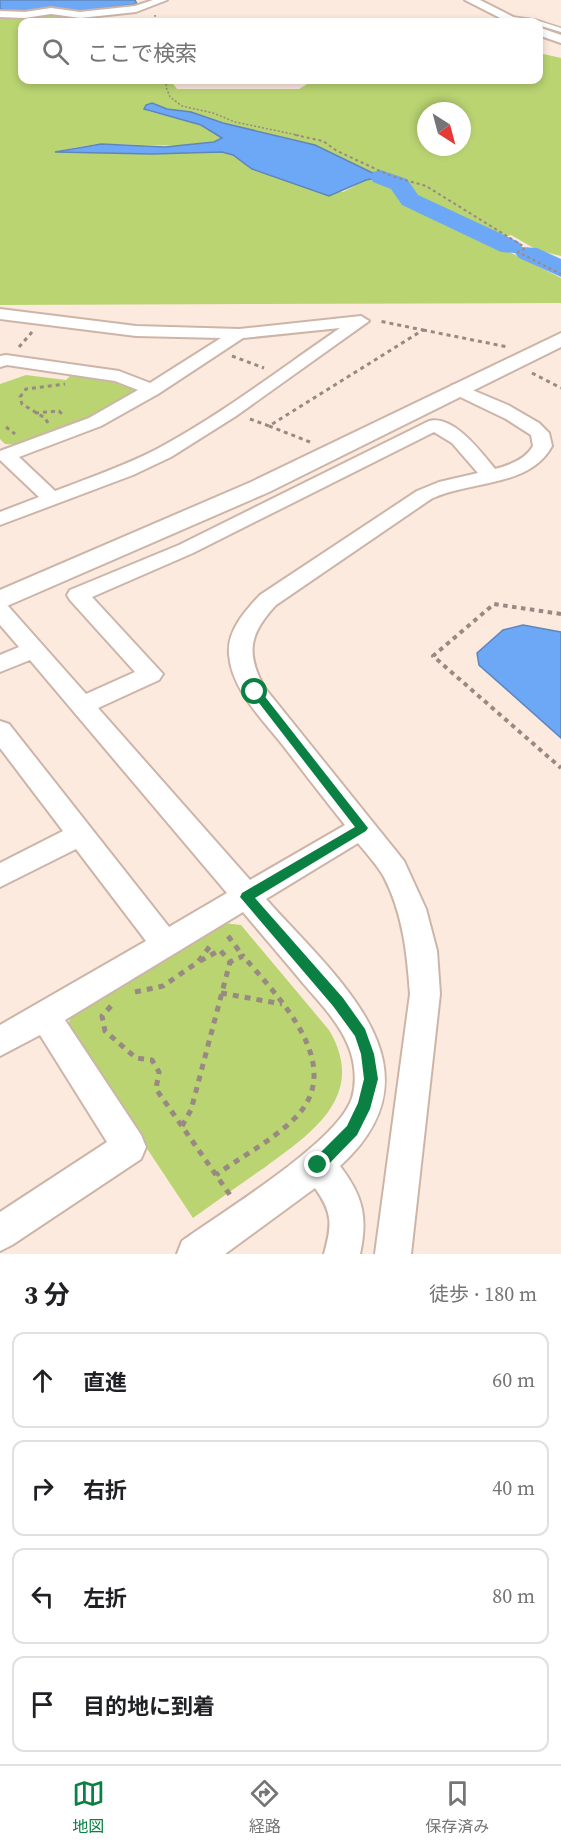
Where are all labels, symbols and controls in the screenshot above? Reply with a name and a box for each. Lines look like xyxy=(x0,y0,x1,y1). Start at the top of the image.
search box xyxy=(18,18,543,84)
icon: search xyxy=(39,35,72,68)
text: ここで検索 xyxy=(87,38,197,68)
north arrow xyxy=(417,102,471,156)
route start xyxy=(241,678,267,704)
route end xyxy=(304,1151,330,1177)
text: 3 分 xyxy=(24,1277,70,1313)
text: 徒歩 · 180 m xyxy=(429,1280,537,1308)
icon: ahead xyxy=(26,1364,59,1397)
text: 60 m xyxy=(492,1366,535,1394)
text: 直進 xyxy=(83,1367,127,1397)
icon: right xyxy=(26,1472,59,1505)
text: 40 m xyxy=(492,1474,535,1502)
text: 右折 xyxy=(83,1475,127,1505)
icon: left xyxy=(26,1580,59,1613)
text: 80 m xyxy=(492,1582,535,1610)
text: 左折 xyxy=(83,1583,127,1613)
icon: arrive xyxy=(26,1688,59,1721)
text: 目的地に到着 xyxy=(83,1691,215,1721)
tab: 地図 xyxy=(72,1777,105,1837)
tab: 経路 xyxy=(248,1777,281,1837)
tab: 保存済み xyxy=(425,1777,489,1837)

